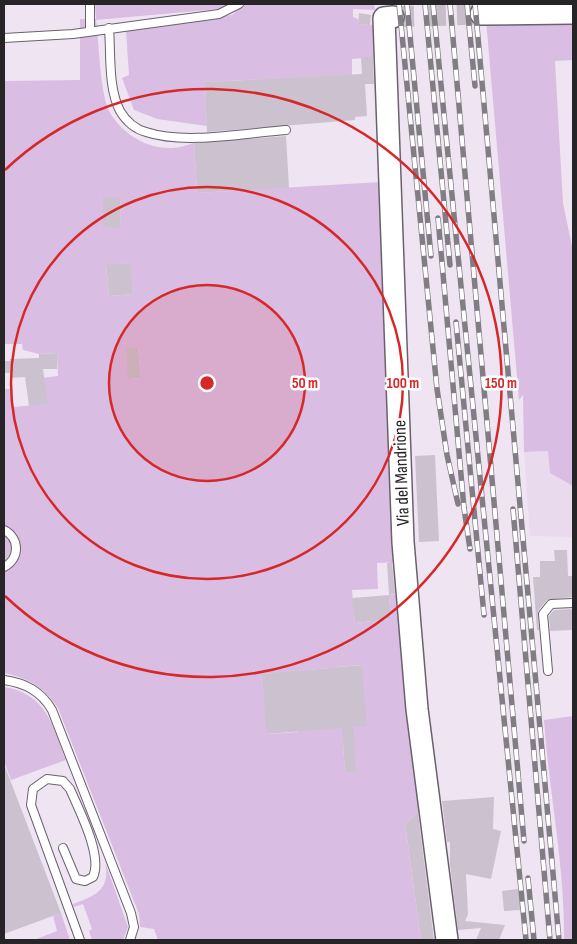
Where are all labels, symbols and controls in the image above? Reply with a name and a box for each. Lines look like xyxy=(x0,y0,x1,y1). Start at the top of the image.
centre of rings xyxy=(198,374,216,392)
text: 50 m xyxy=(292,374,318,393)
text: 100 m xyxy=(387,374,419,393)
text: 150 m xyxy=(485,374,517,393)
street label: Via del Mandrione xyxy=(389,420,414,526)

